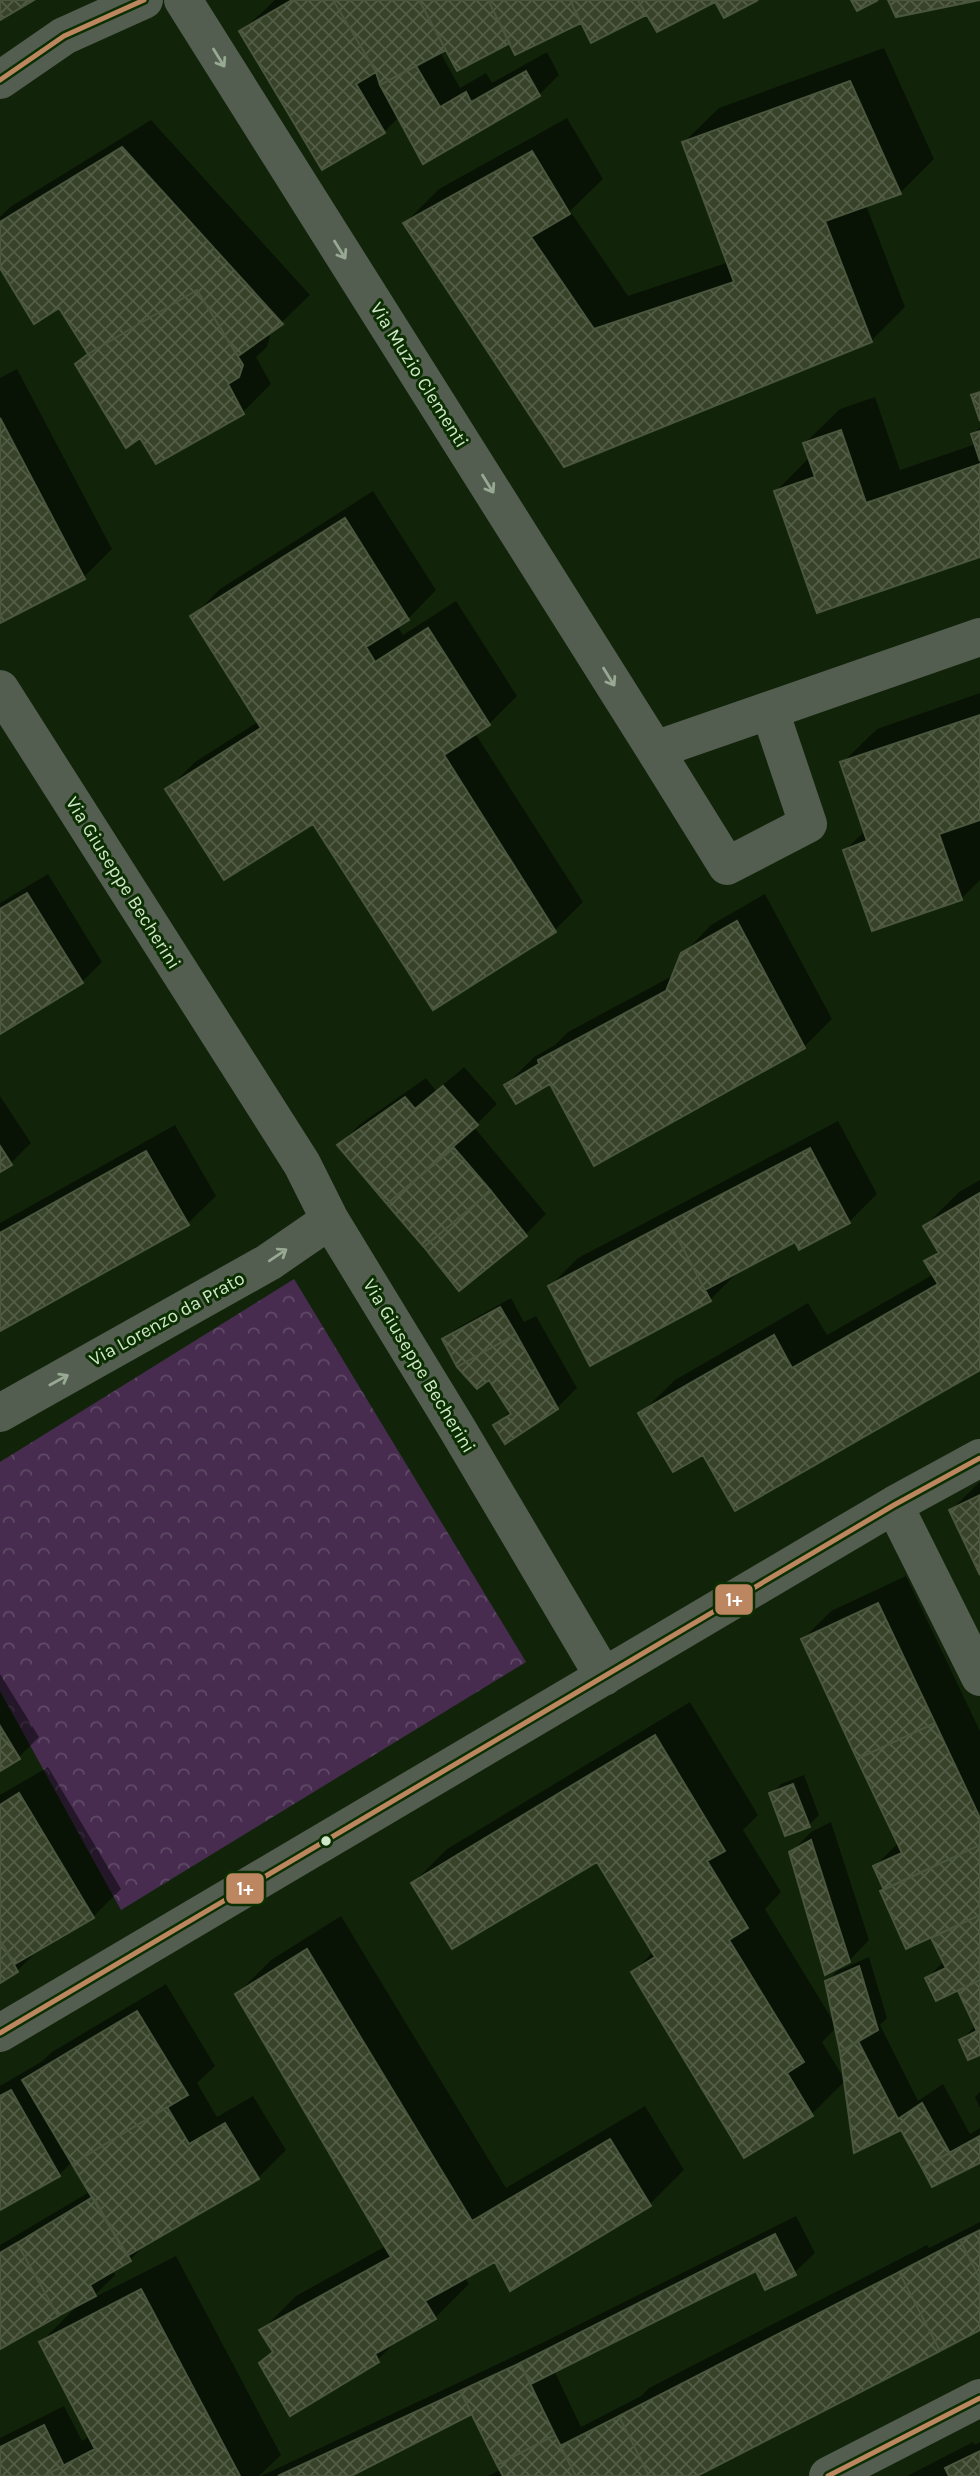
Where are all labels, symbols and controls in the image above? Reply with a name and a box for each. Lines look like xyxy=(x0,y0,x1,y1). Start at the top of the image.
one-way arrow xyxy=(213,47,227,67)
one-way arrow xyxy=(334,240,348,260)
street label: Via Muzio Clementi xyxy=(365,298,473,452)
one-way arrow xyxy=(481,474,495,494)
one-way arrow xyxy=(601,667,616,686)
street label: Via Giuseppe Becherini xyxy=(61,793,185,973)
one-way arrow xyxy=(268,1248,288,1262)
street label: Via Lorenzo da Prato xyxy=(85,1267,249,1371)
street label: Via Giuseppe Becherini xyxy=(358,1275,480,1457)
one-way arrow xyxy=(49,1373,69,1387)
line badge: 1+ xyxy=(714,1583,754,1616)
text: 1+ xyxy=(726,1589,742,1611)
unlabelled marker xyxy=(319,1834,333,1848)
line badge: 1+ xyxy=(225,1872,265,1905)
text: 1+ xyxy=(237,1878,253,1900)

